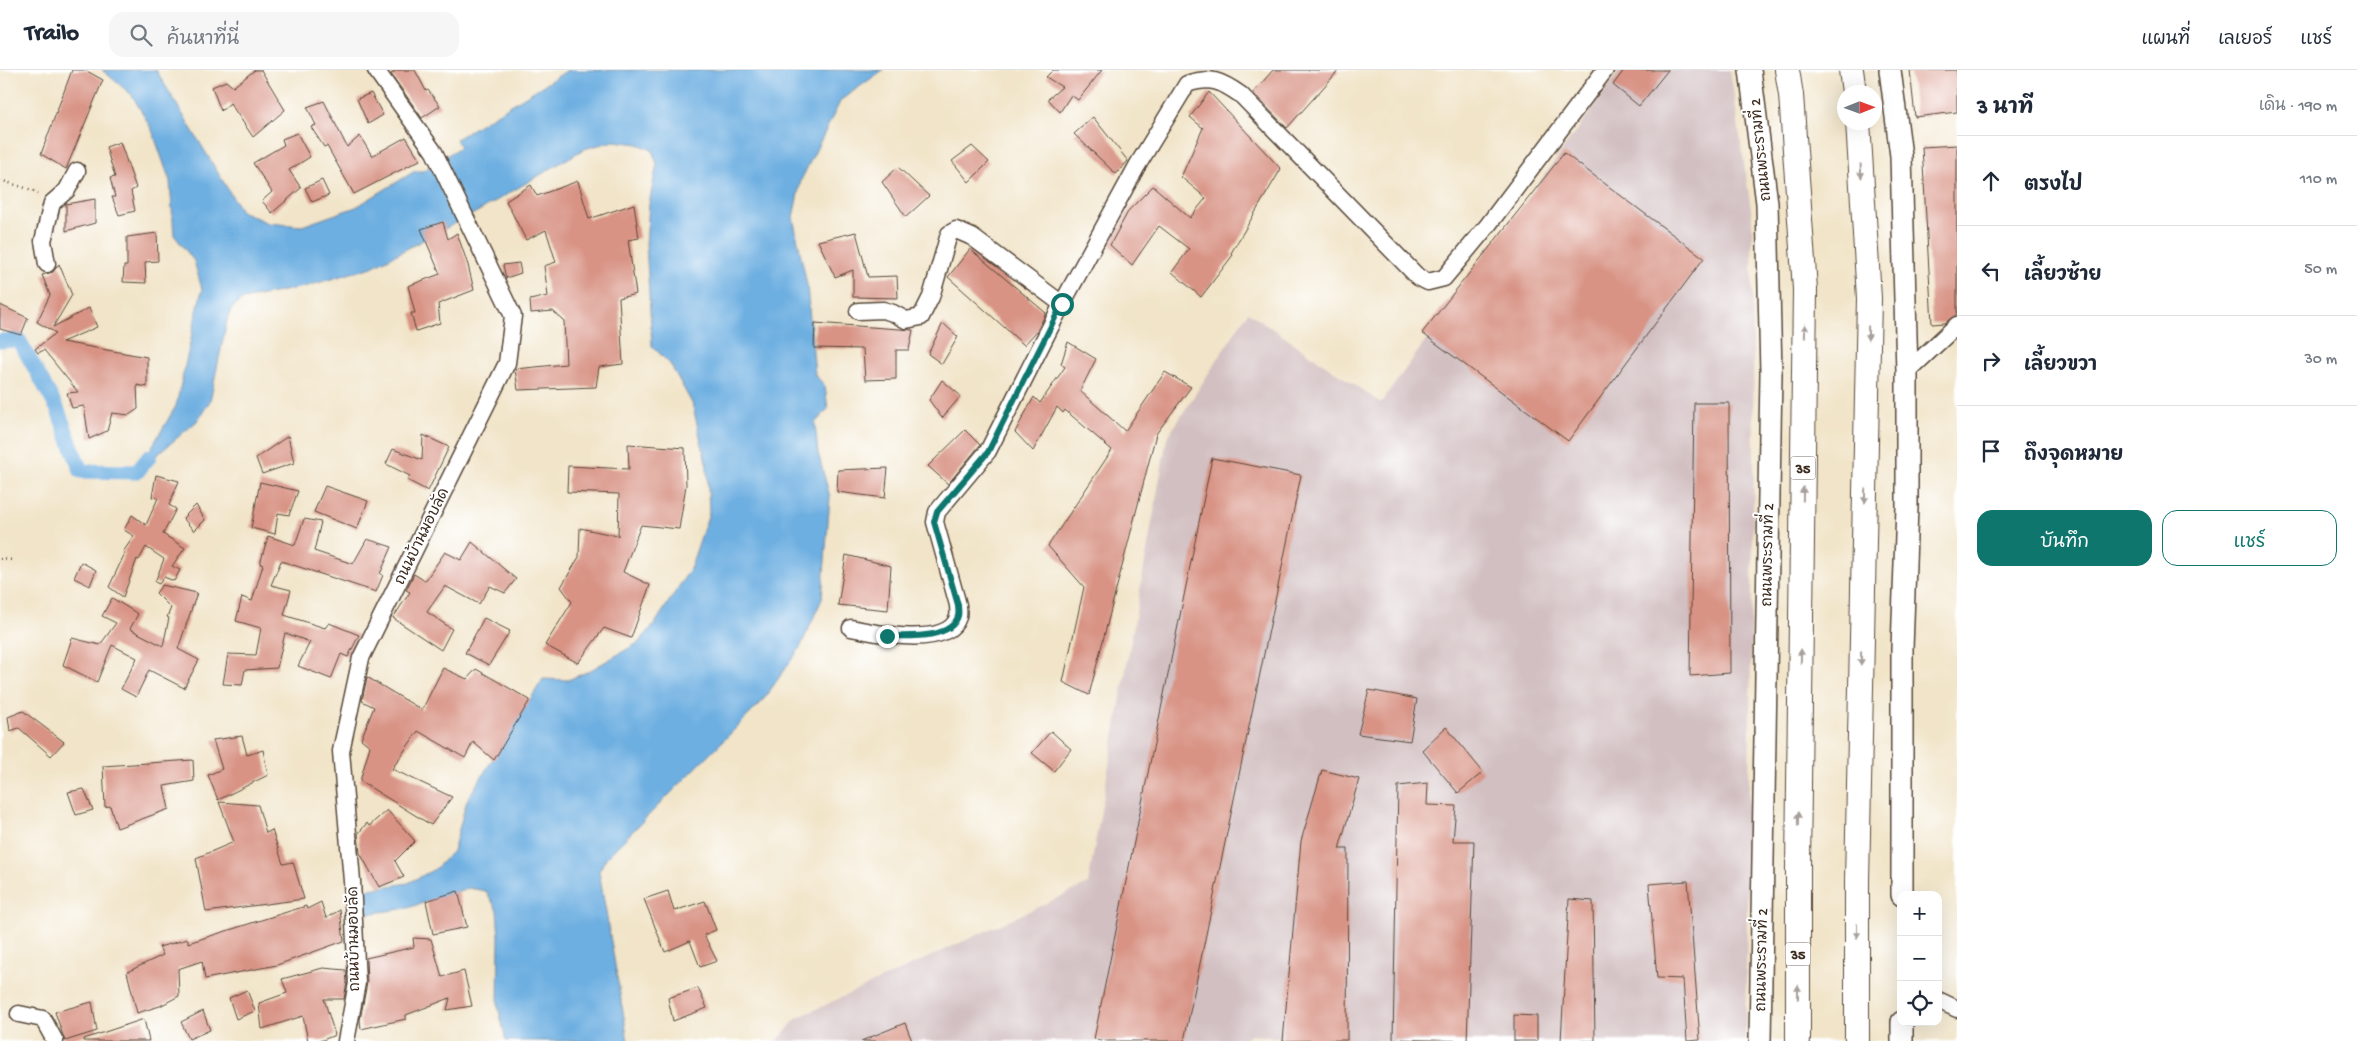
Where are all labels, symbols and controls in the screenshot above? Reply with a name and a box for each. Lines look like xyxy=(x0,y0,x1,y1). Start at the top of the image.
search box xyxy=(109,12,459,57)
text: Trailo xyxy=(25,20,79,49)
icon: search xyxy=(127,21,155,49)
text: ค้นหาที่นี่ xyxy=(167,29,239,52)
text: แผนที่ xyxy=(2142,30,2190,51)
text: เลเยอร์ xyxy=(2218,30,2272,51)
text: แชร์ xyxy=(2300,30,2332,51)
north arrow xyxy=(1837,85,1882,130)
street label: ถนนพระรามที่ 2 xyxy=(1741,97,1776,203)
text: 3 นาที xyxy=(1977,97,2033,122)
text: เดิน · 190 m xyxy=(2259,98,2337,117)
one-way arrow xyxy=(1857,163,1865,179)
icon: ahead xyxy=(1977,167,2005,195)
text: 110 m xyxy=(2300,171,2337,190)
text: ตรงไป xyxy=(2024,175,2082,198)
icon: left xyxy=(1977,257,2005,285)
text: 50 m xyxy=(2304,261,2337,280)
text: เลี้ยวซ้าย xyxy=(2024,265,2101,288)
route start xyxy=(1051,293,1074,316)
one-way arrow xyxy=(1801,323,1809,339)
one-way arrow xyxy=(1864,326,1872,342)
icon: right xyxy=(1977,347,2005,375)
text: 30 m xyxy=(2304,351,2337,370)
text: เลี้ยวขวา xyxy=(2024,355,2097,378)
icon: arrive xyxy=(1977,437,2005,465)
text: ถึงจุดหมาย xyxy=(2024,445,2123,468)
road number: 35 xyxy=(1790,456,1816,479)
street label: ถนนบ้านมอบลัด xyxy=(389,484,454,588)
one-way arrow xyxy=(1799,486,1807,502)
one-way arrow xyxy=(1860,488,1868,504)
street label: ถนนพระรามที่ 2 xyxy=(1752,503,1779,607)
button: บันทึก xyxy=(1977,510,2152,566)
button: แชร์ xyxy=(2162,510,2337,566)
route end xyxy=(876,625,899,648)
one-way arrow xyxy=(1797,648,1805,664)
one-way arrow xyxy=(1857,651,1865,667)
one-way arrow xyxy=(1794,811,1802,827)
street label: ถนนบ้านมอบลัด xyxy=(342,886,365,992)
map controls xyxy=(1897,891,1942,1026)
button: + xyxy=(1897,891,1942,936)
street label: ถนนพระรามที่ 2 xyxy=(1746,908,1773,1012)
one-way arrow xyxy=(1853,923,1861,939)
button: − xyxy=(1897,936,1942,981)
road number: 35 xyxy=(1786,942,1810,966)
button: locate xyxy=(1897,981,1942,1026)
one-way arrow xyxy=(1794,984,1802,1000)

